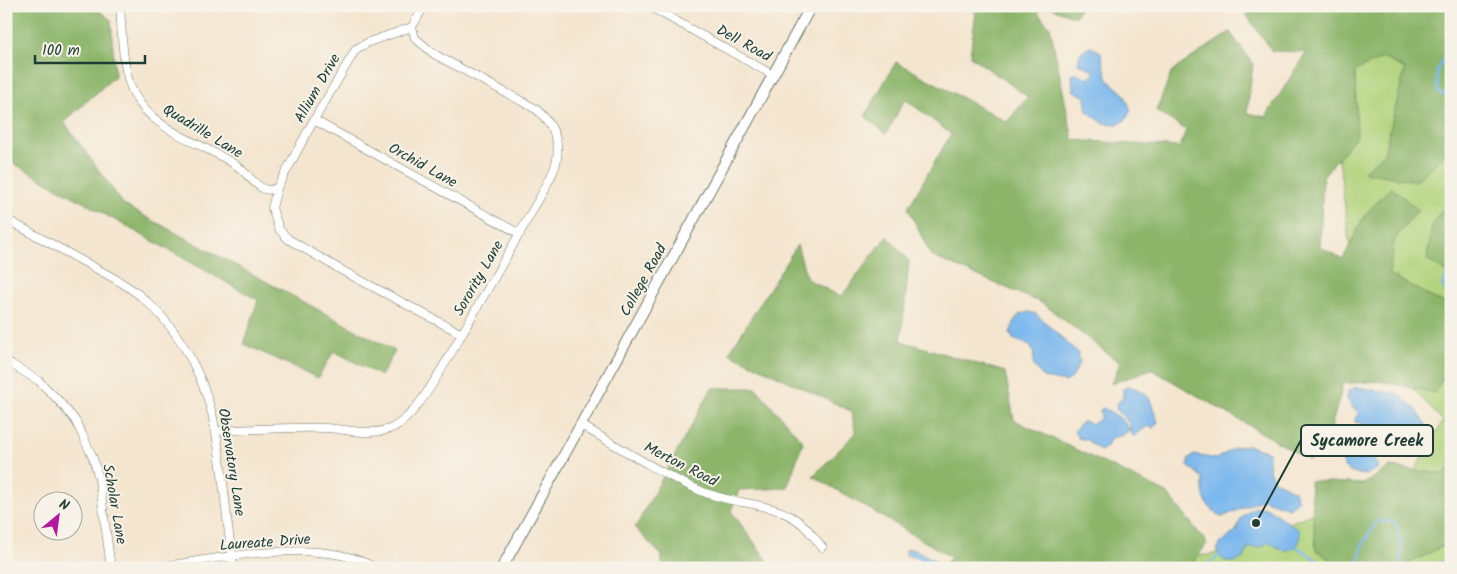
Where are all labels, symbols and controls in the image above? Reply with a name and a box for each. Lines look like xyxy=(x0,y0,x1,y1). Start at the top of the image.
street label: Dell Road xyxy=(712,19,776,69)
scale bar xyxy=(35,32,145,64)
text: 100 m xyxy=(42,39,80,63)
street label: Allium Drive xyxy=(288,49,348,128)
street label: Quadrille Lane xyxy=(158,98,247,165)
street label: Orchid Lane xyxy=(383,137,462,195)
street label: Sorority Lane xyxy=(448,236,510,321)
street label: College Road xyxy=(614,239,674,321)
street label: Observatory Lane xyxy=(211,406,251,518)
callout: Sycamore Creek xyxy=(1301,425,1433,456)
text: Sycamore Creek xyxy=(1311,429,1424,454)
street label: Merton Road xyxy=(639,436,722,494)
street label: Scholar Lane xyxy=(95,462,133,546)
north arrow xyxy=(32,492,82,542)
text: N xyxy=(55,494,73,517)
street label: Laureate Drive xyxy=(219,528,312,558)

